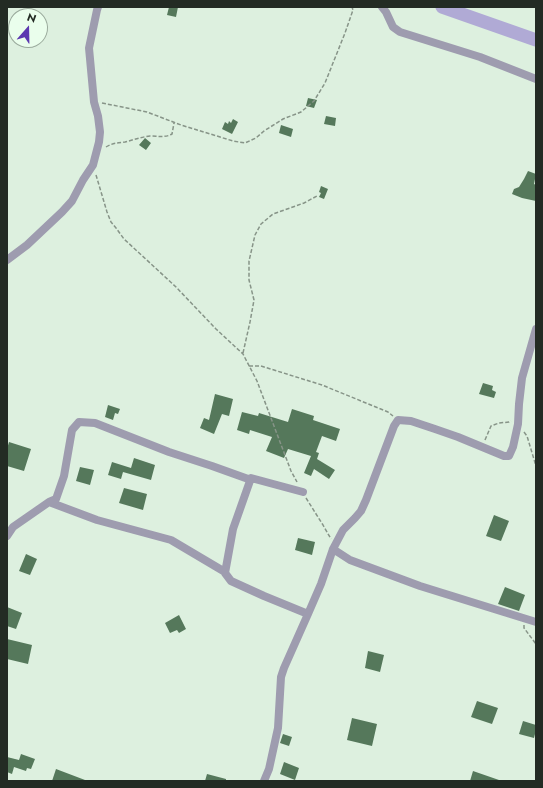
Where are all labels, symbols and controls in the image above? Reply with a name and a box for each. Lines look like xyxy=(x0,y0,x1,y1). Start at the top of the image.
north arrow xyxy=(8,8,48,48)
text: N xyxy=(25,9,39,27)

